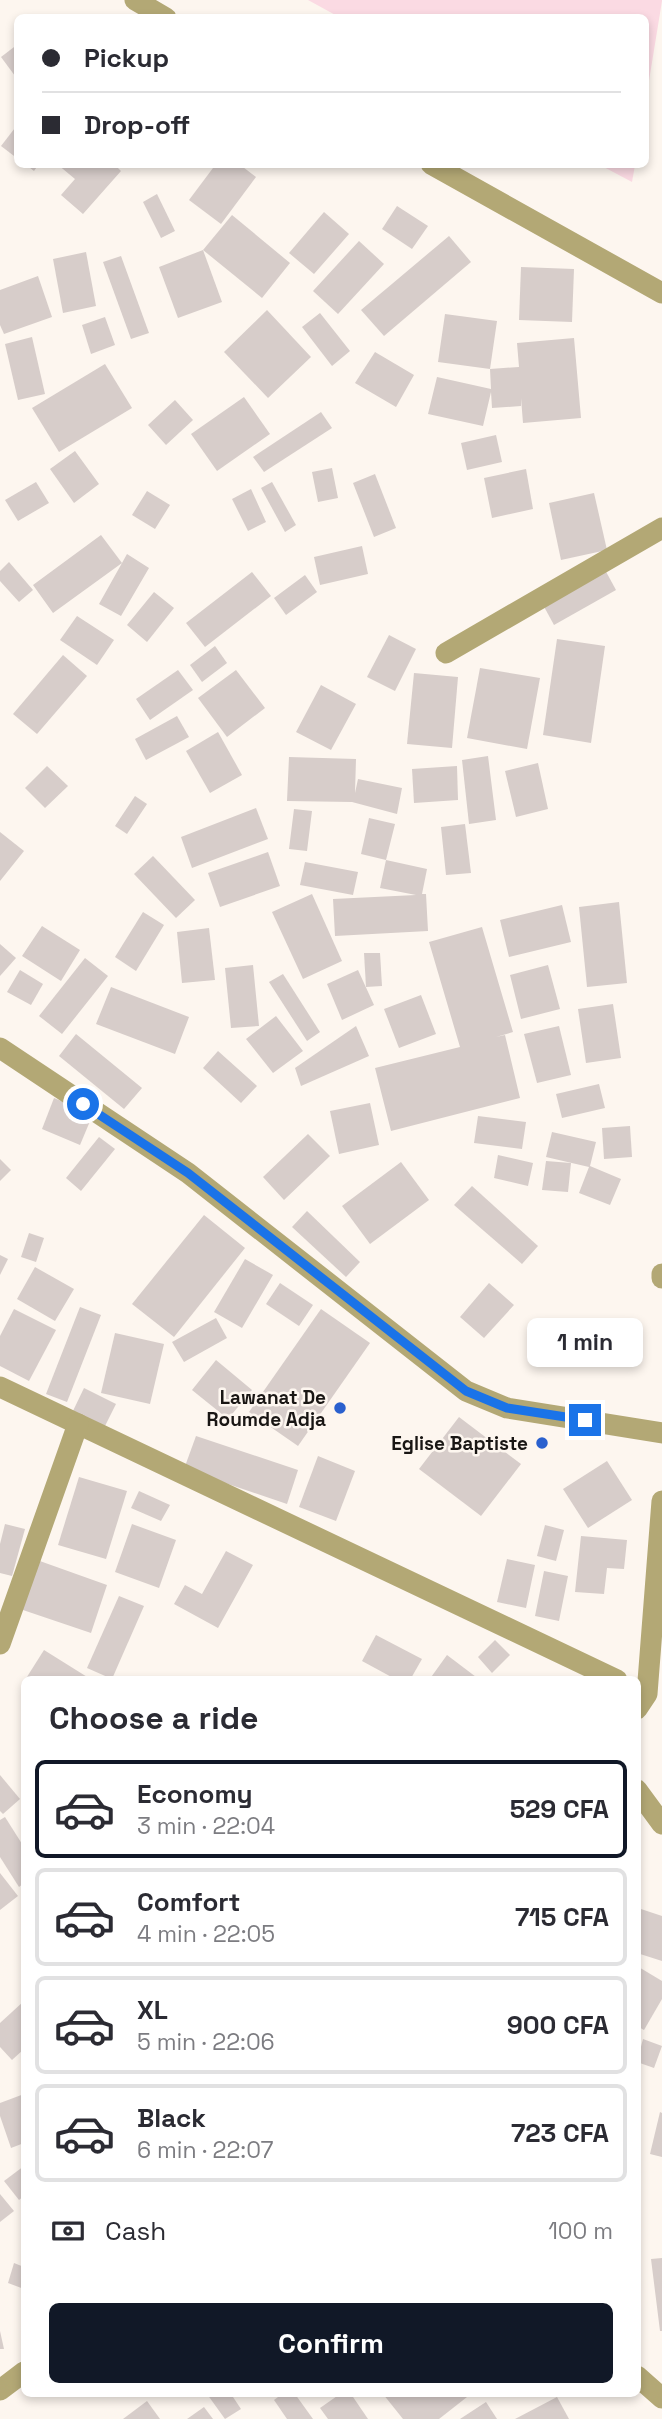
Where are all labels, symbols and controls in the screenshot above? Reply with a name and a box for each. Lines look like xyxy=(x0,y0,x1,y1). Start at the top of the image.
text: Pickup xyxy=(84,41,169,75)
text: Drop-off xyxy=(84,108,190,142)
route start xyxy=(67,1088,99,1120)
callout: 1 min xyxy=(527,1318,643,1368)
text: 1 min xyxy=(557,1327,613,1357)
place label: Lawanat De Roumde Adja xyxy=(207,1385,326,1432)
marker: Lawanat De Roumde Adja xyxy=(332,1400,348,1416)
route end xyxy=(569,1404,601,1436)
place label: Eglise Baptiste xyxy=(391,1431,528,1456)
marker: Eglise Baptiste xyxy=(534,1435,550,1451)
text: Choose a ride xyxy=(49,1698,259,1738)
text: Economy xyxy=(137,1777,253,1811)
icon: car xyxy=(53,1778,116,1841)
text: 529 CFA xyxy=(510,1792,609,1826)
text: 3 min · 22:04 xyxy=(137,1811,275,1841)
text: Comfort xyxy=(137,1885,240,1919)
icon: car xyxy=(53,1886,116,1949)
text: 715 CFA xyxy=(515,1900,609,1934)
text: 4 min · 22:05 xyxy=(137,1919,275,1949)
text: XL xyxy=(137,1993,168,2027)
icon: car xyxy=(53,1994,116,2057)
text: 900 CFA xyxy=(507,2008,609,2042)
text: 5 min · 22:06 xyxy=(137,2027,275,2057)
text: Black xyxy=(137,2101,206,2135)
icon: car xyxy=(53,2102,116,2165)
text: 723 CFA xyxy=(511,2116,609,2150)
text: 6 min · 22:07 xyxy=(137,2135,274,2165)
icon: cash xyxy=(49,2212,87,2250)
text: Cash xyxy=(105,2214,166,2248)
text: 100 m xyxy=(548,2216,613,2246)
button: Confirm xyxy=(49,2303,613,2383)

